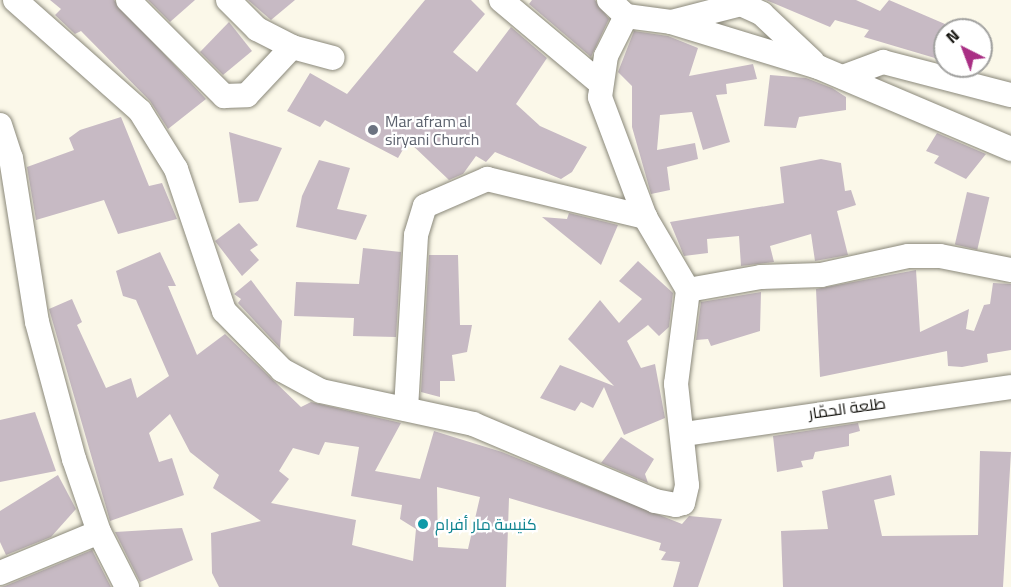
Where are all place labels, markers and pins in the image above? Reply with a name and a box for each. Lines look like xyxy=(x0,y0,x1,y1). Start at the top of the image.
place label: Mar afram al siryani Church xyxy=(385,111,479,149)
marker: Mar afram al siryani Church xyxy=(366,123,380,137)
place label: كنيسة مار أفرام xyxy=(435,514,537,534)
marker: كنيسة مار أفرام xyxy=(416,517,430,531)

